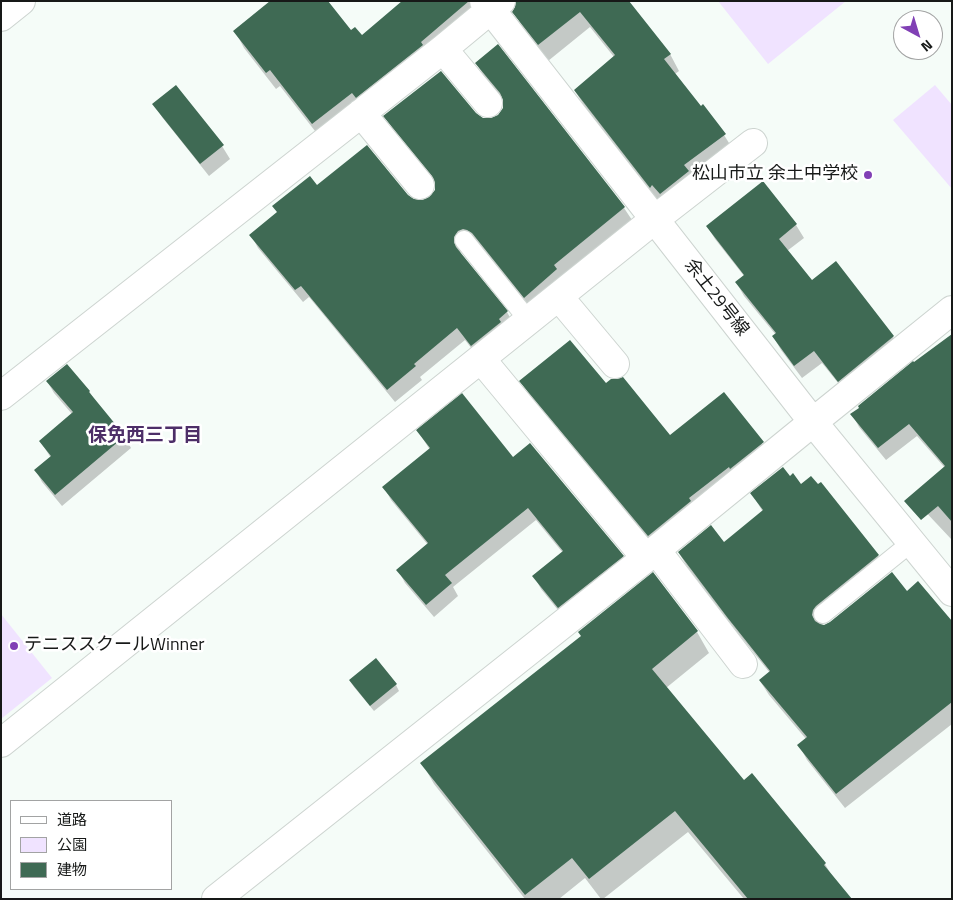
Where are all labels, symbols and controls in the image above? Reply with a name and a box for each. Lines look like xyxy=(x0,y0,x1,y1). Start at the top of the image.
north arrow xyxy=(893,10,943,60)
text: N xyxy=(917,35,938,57)
place label: 松山市立 余土中学校 xyxy=(692,164,858,186)
marker: 松山市立 余土中学校 xyxy=(862,169,874,181)
street label: 余土29号線 xyxy=(679,255,753,341)
district label: 保免西三丁目 xyxy=(88,425,202,447)
place label: テニススクールWinner xyxy=(24,635,205,657)
marker: テニススクールWinner xyxy=(8,640,20,652)
legend xyxy=(10,800,172,890)
text: 道路 xyxy=(57,808,87,831)
text: 公園 xyxy=(57,833,87,856)
text: 建物 xyxy=(57,858,87,881)

